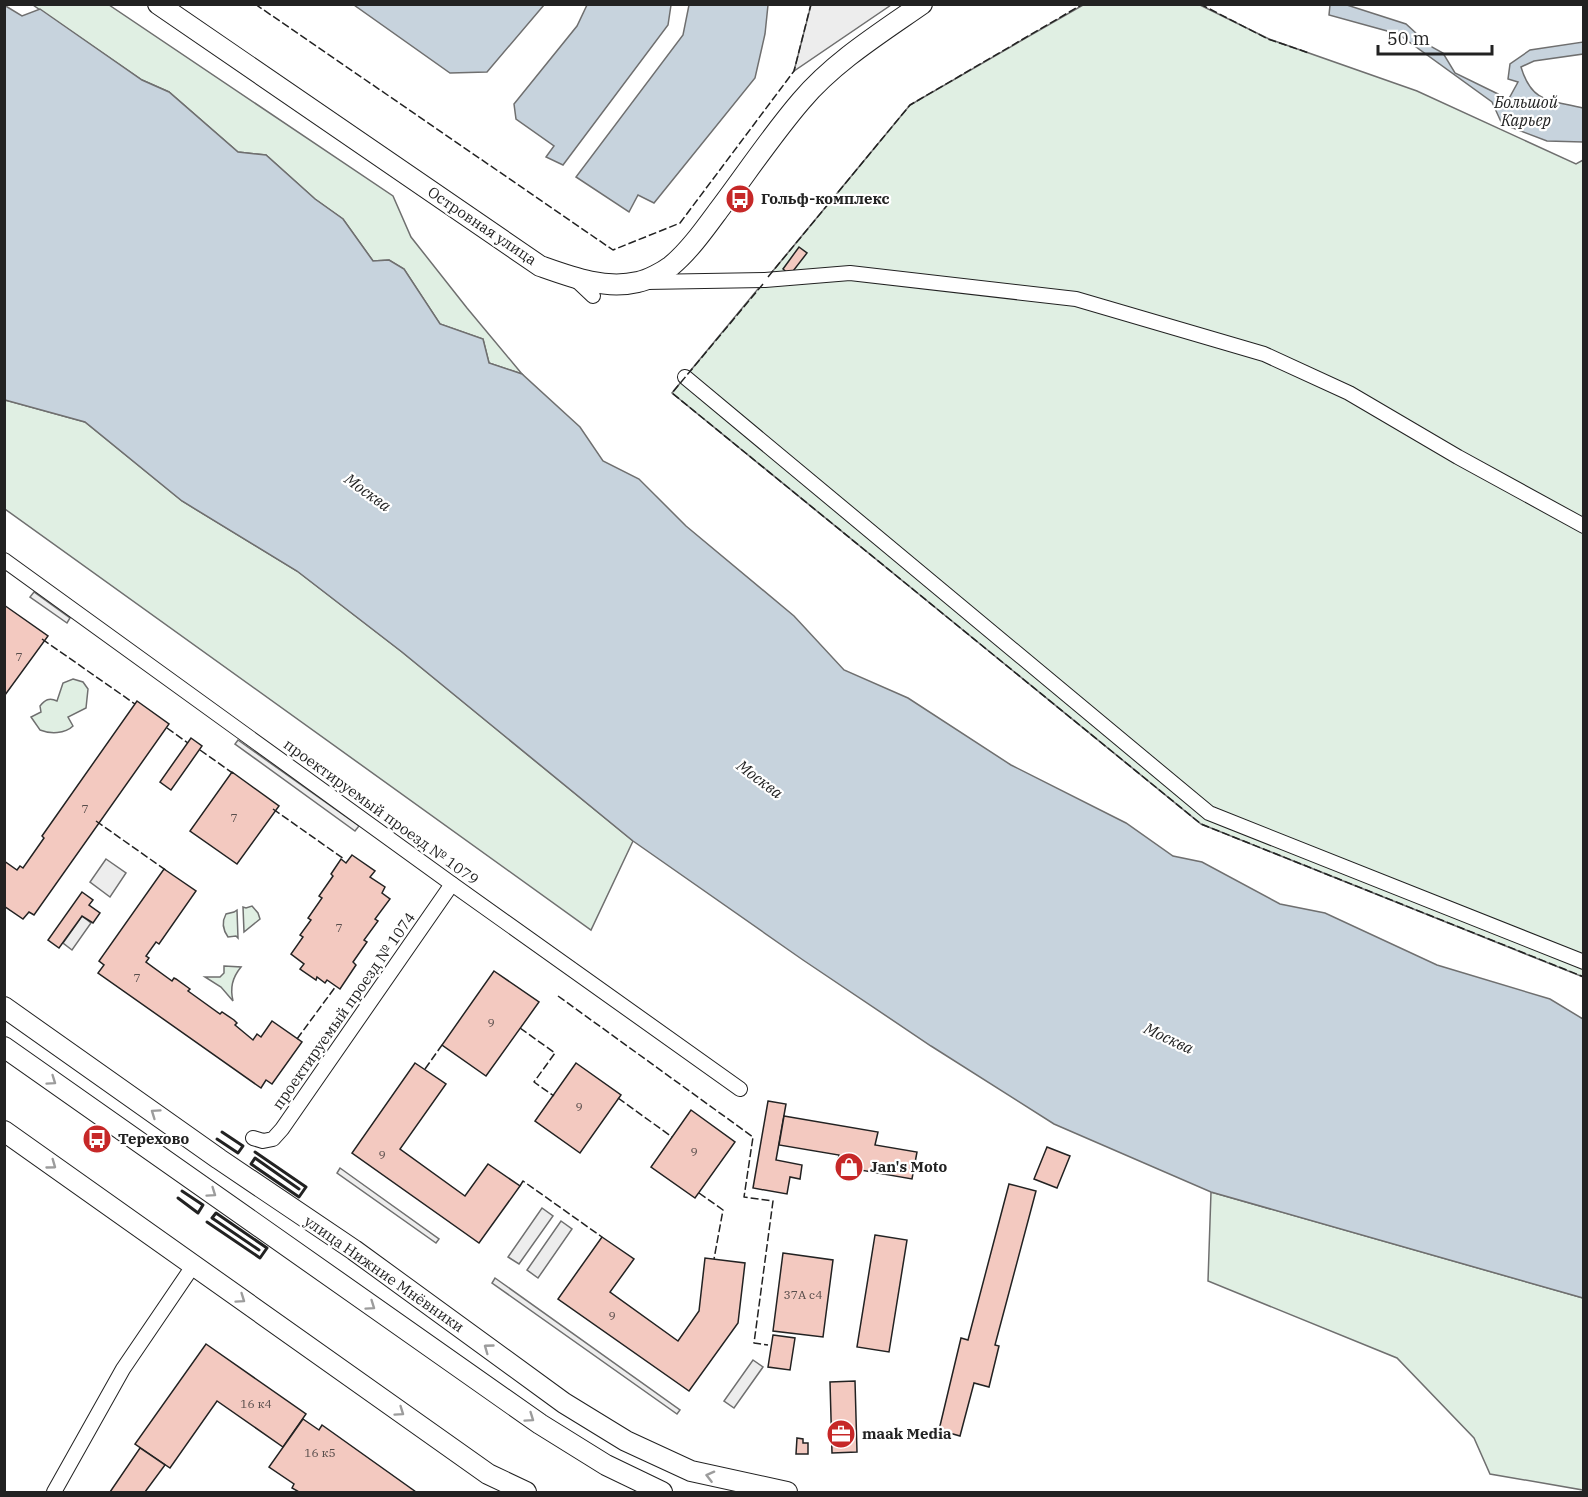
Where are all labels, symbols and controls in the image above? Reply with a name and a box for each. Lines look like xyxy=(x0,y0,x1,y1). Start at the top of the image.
scale bar xyxy=(1378,18,1492,56)
text: 50 m xyxy=(1387,27,1430,50)
water label: Большой Карьер xyxy=(1493,92,1558,130)
street label: Островная улица xyxy=(424,182,540,269)
bus stop icon: Гольф-комплекс xyxy=(724,183,756,215)
place label: Гольф-комплекс xyxy=(761,189,890,208)
water label: Москва xyxy=(340,468,395,516)
house number: 7 xyxy=(15,649,23,664)
street label: проектируемый проезд № 1079 xyxy=(280,734,482,889)
water label: Москва xyxy=(732,755,787,803)
house number: 7 xyxy=(81,801,89,816)
house number: 7 xyxy=(230,810,238,825)
street label: проектируемый проезд № 1074 xyxy=(268,908,419,1113)
house number: 7 xyxy=(335,920,343,935)
house number: 7 xyxy=(133,970,141,985)
house number: 9 xyxy=(487,1015,495,1030)
water label: Москва xyxy=(1140,1017,1197,1058)
one-way arrow xyxy=(46,1074,57,1085)
house number: 9 xyxy=(575,1099,583,1114)
one-way arrow xyxy=(150,1110,161,1121)
bus stop icon: Терехово xyxy=(81,1123,113,1155)
place label: Терехово xyxy=(118,1129,190,1148)
house number: 9 xyxy=(690,1144,698,1159)
house number: 9 xyxy=(378,1147,386,1162)
shop icon: Jan's Moto xyxy=(833,1151,865,1183)
place label: Jan's Moto xyxy=(870,1157,947,1176)
one-way arrow xyxy=(45,1158,56,1169)
one-way arrow xyxy=(205,1186,216,1197)
street label: улица Нижние Мнёвники xyxy=(301,1211,468,1336)
house number: 37А с4 xyxy=(784,1287,822,1302)
one-way arrow xyxy=(234,1292,245,1303)
one-way arrow xyxy=(364,1299,375,1310)
house number: 9 xyxy=(608,1308,616,1323)
one-way arrow xyxy=(483,1344,494,1355)
house number: 16 к4 xyxy=(240,1396,272,1411)
one-way arrow xyxy=(394,1405,405,1416)
one-way arrow xyxy=(524,1411,535,1422)
office icon: maak Media xyxy=(825,1418,857,1450)
place label: maak Media xyxy=(862,1424,952,1443)
house number: 16 к5 xyxy=(304,1445,336,1460)
one-way arrow xyxy=(705,1470,715,1483)

